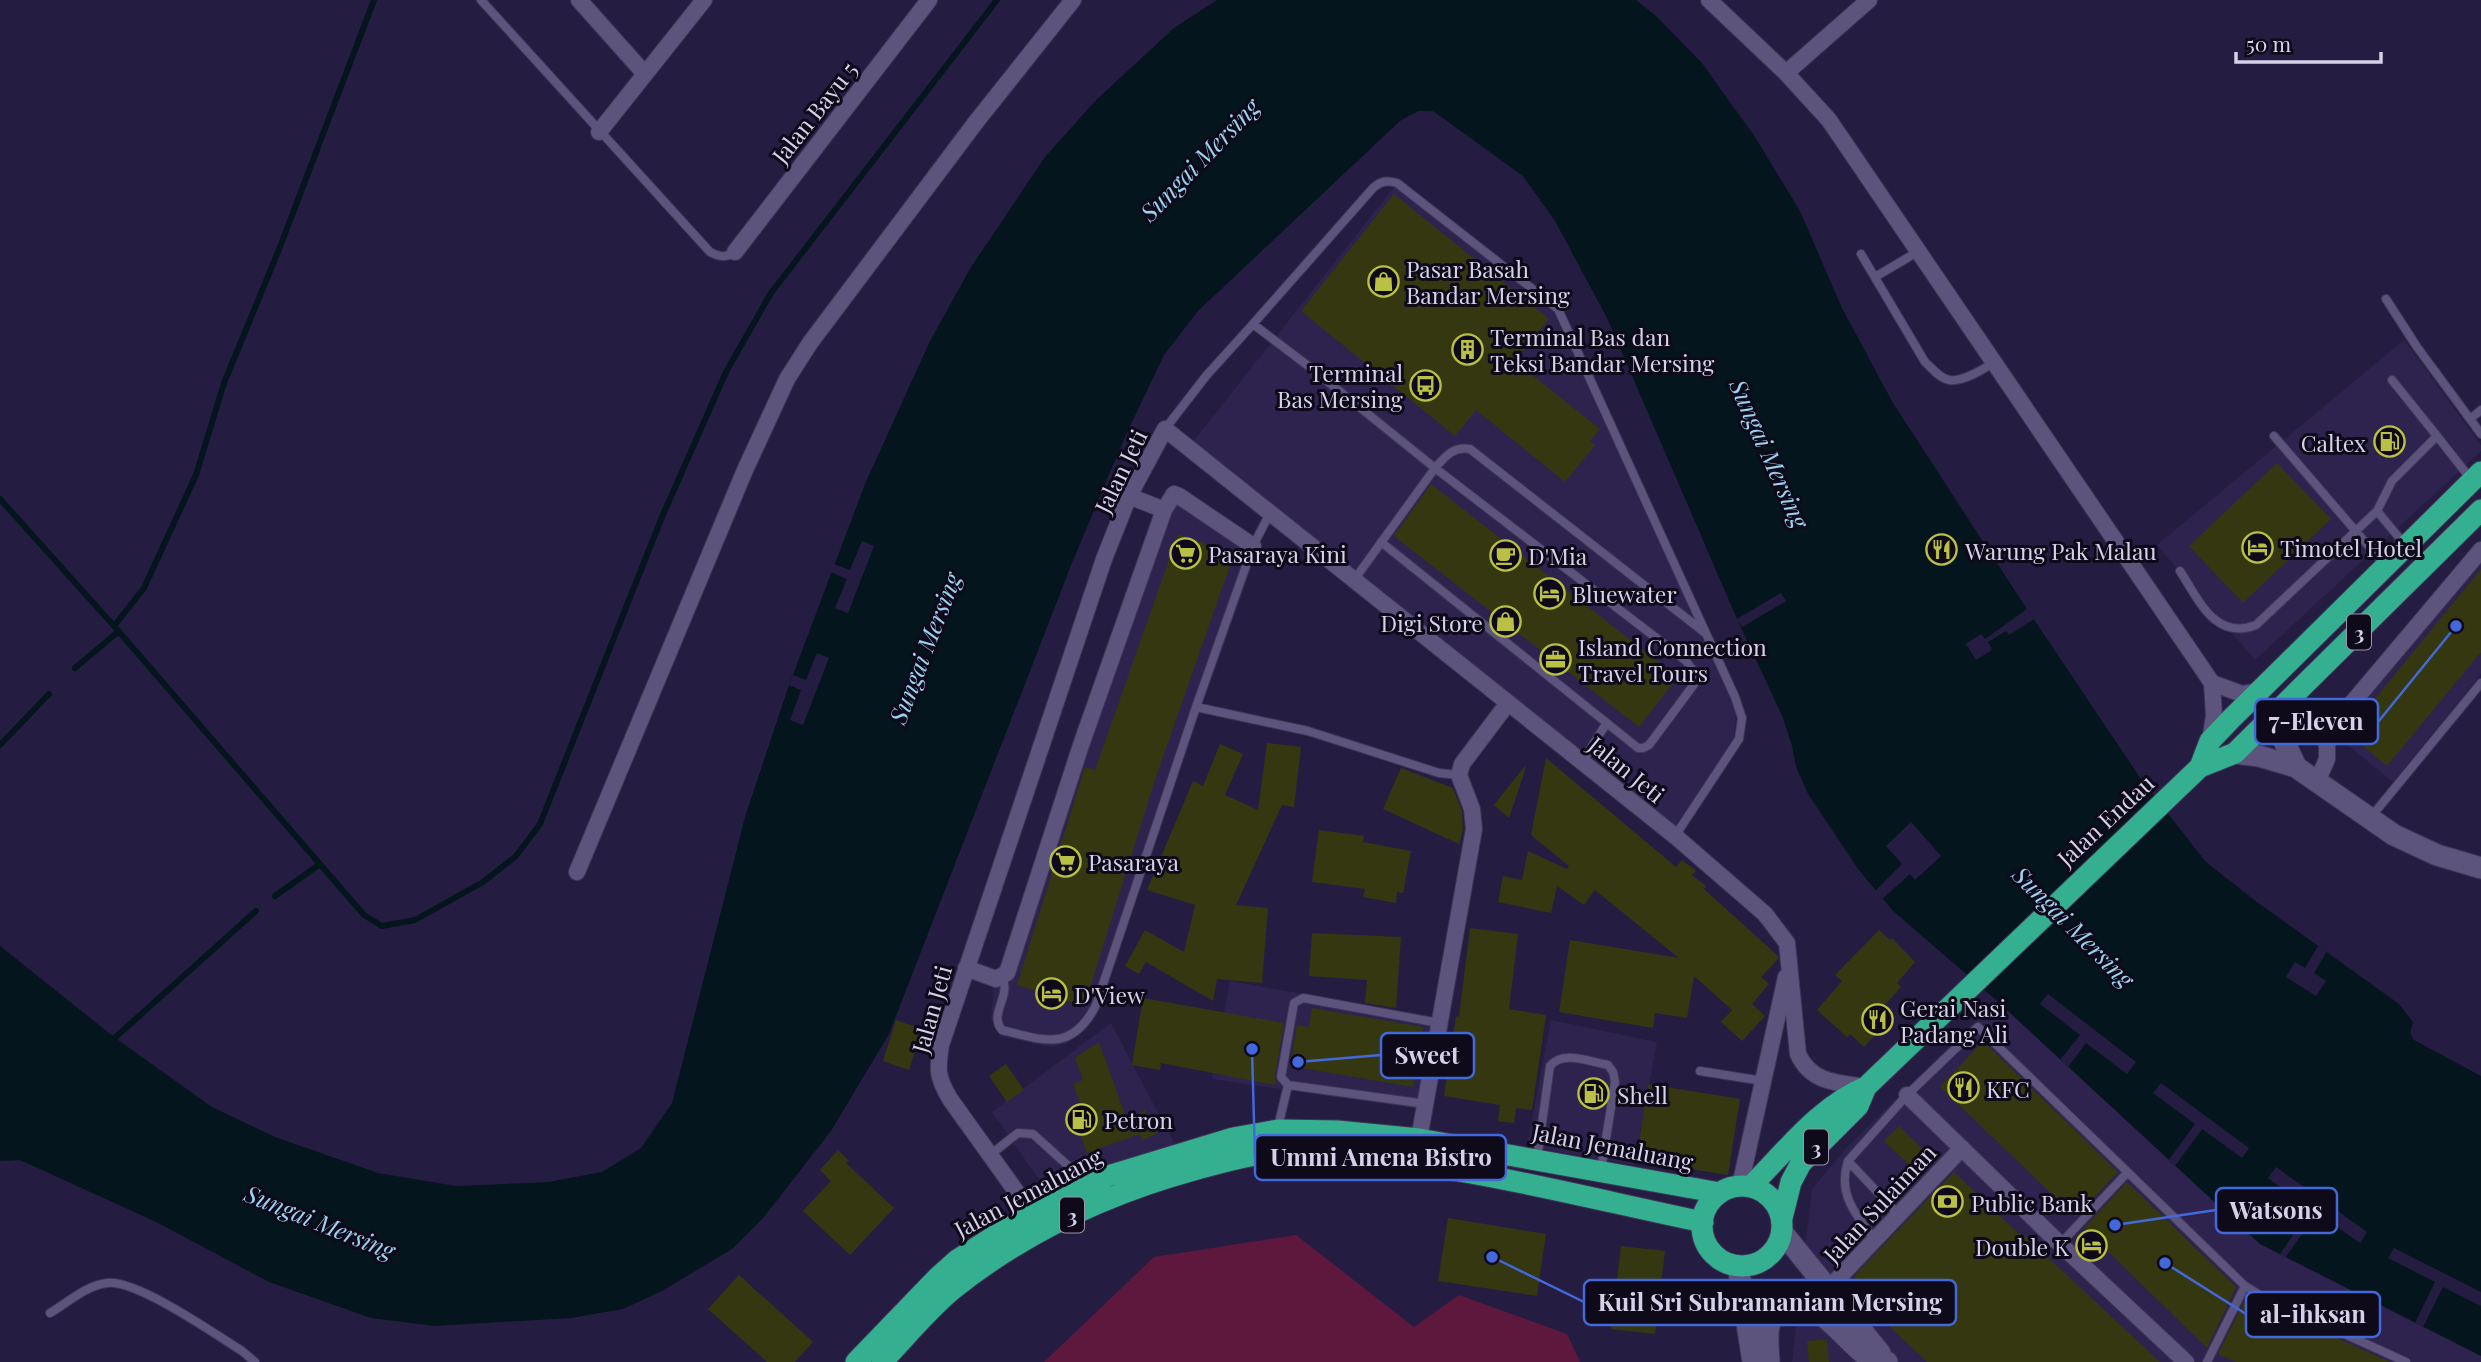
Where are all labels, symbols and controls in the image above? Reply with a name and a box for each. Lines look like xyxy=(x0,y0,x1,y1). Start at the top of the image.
scale bar xyxy=(2236,21,2381,65)
text: 50 m xyxy=(2246,29,2292,57)
street label: Jalan Bayu 5 xyxy=(764,54,864,170)
water label: Sungai Mersing xyxy=(1131,89,1267,228)
place label: Pasar Basah Bandar Mersing xyxy=(1406,253,1570,310)
shop icon: Pasar Basah Bandar Mersing xyxy=(1366,264,1400,298)
place label: Terminal Bas dan Teksi Bandar Mersing xyxy=(1490,321,1714,378)
building icon: Terminal Bas dan Teksi Bandar Mersing xyxy=(1450,332,1484,366)
place label: Terminal Bas Mersing xyxy=(1277,357,1403,414)
bus stop icon: Terminal Bas Mersing xyxy=(1409,368,1443,402)
water label: Sungai Mersing xyxy=(1723,373,1818,534)
street label: Jalan Jeti xyxy=(1086,424,1154,519)
fuel station icon: Caltex xyxy=(2372,425,2406,459)
place label: Caltex xyxy=(2301,427,2366,458)
hotel icon: Timotel Hotel xyxy=(2240,530,2274,564)
place label: Timotel Hotel xyxy=(2280,532,2423,563)
restaurant icon: Warung Pak Malau xyxy=(1925,533,1959,567)
place label: Warung Pak Malau xyxy=(1964,535,2157,566)
supermarket icon: Pasaraya Kini xyxy=(1168,536,1202,570)
place label: Pasaraya Kini xyxy=(1208,538,1347,569)
cafe icon: D'Mia xyxy=(1488,538,1522,572)
place label: D'Mia xyxy=(1528,540,1588,571)
water label: Sungai Mersing xyxy=(880,566,968,729)
hotel icon: Bluewater xyxy=(1532,576,1566,610)
place label: Bluewater xyxy=(1572,578,1677,609)
shop icon: Digi Store xyxy=(1489,605,1523,639)
place label: Digi Store xyxy=(1380,607,1483,638)
road number: 3 xyxy=(2347,614,2371,650)
place label: Island Connection Travel Tours xyxy=(1578,631,1767,688)
office icon: Island Connection Travel Tours xyxy=(1538,642,1572,676)
callout: 7-Eleven xyxy=(2255,699,2378,744)
text: 7-Eleven xyxy=(2269,704,2364,736)
street label: Jalan Jeti xyxy=(1582,728,1672,809)
street label: Jalan Endau xyxy=(2049,767,2160,874)
supermarket icon: Pasaraya xyxy=(1048,844,1082,878)
place label: Pasaraya xyxy=(1088,846,1179,877)
water label: Sungai Mersing xyxy=(2006,858,2143,995)
street label: Jalan Jeti xyxy=(903,961,958,1057)
hotel icon: D'View xyxy=(1034,977,1068,1011)
place label: D'View xyxy=(1074,979,1145,1010)
place label: Gerai Nasi Padang Ali xyxy=(1900,992,2008,1049)
restaurant icon: Gerai Nasi Padang Ali xyxy=(1860,1003,1894,1037)
callout: Sweet xyxy=(1381,1033,1474,1078)
text: Sweet xyxy=(1394,1038,1460,1070)
restaurant icon: KFC xyxy=(1946,1071,1980,1105)
place label: KFC xyxy=(1986,1073,2030,1104)
fuel station icon: Shell xyxy=(1577,1077,1611,1111)
place label: Shell xyxy=(1617,1079,1668,1110)
fuel station icon: Petron xyxy=(1064,1102,1098,1136)
place label: Petron xyxy=(1104,1104,1173,1135)
street label: Jalan Jemaluang xyxy=(1529,1115,1696,1177)
road number: 3 xyxy=(1804,1130,1828,1164)
callout: Ummi Amena Bistro xyxy=(1255,1135,1506,1180)
street label: Jalan Sulaiman xyxy=(1815,1137,1942,1270)
street label: Jalan Jemaluang xyxy=(948,1140,1107,1245)
text: Ummi Amena Bistro xyxy=(1270,1140,1492,1172)
water label: Sungai Mersing xyxy=(239,1176,402,1267)
bank icon: Public Bank xyxy=(1931,1185,1965,1219)
place label: Public Bank xyxy=(1971,1187,2093,1218)
callout: Watsons xyxy=(2216,1188,2337,1233)
text: Watsons xyxy=(2229,1193,2322,1225)
road number: 3 xyxy=(1060,1198,1084,1232)
hotel icon: Double K xyxy=(2075,1229,2109,1263)
place label: Double K xyxy=(1975,1231,2070,1262)
callout: Kuil Sri Subramaniam Mersing xyxy=(1584,1280,1956,1325)
text: Kuil Sri Subramaniam Mersing xyxy=(1598,1285,1943,1317)
callout: al-ihksan xyxy=(2246,1292,2380,1337)
text: al-ihksan xyxy=(2260,1297,2366,1329)

